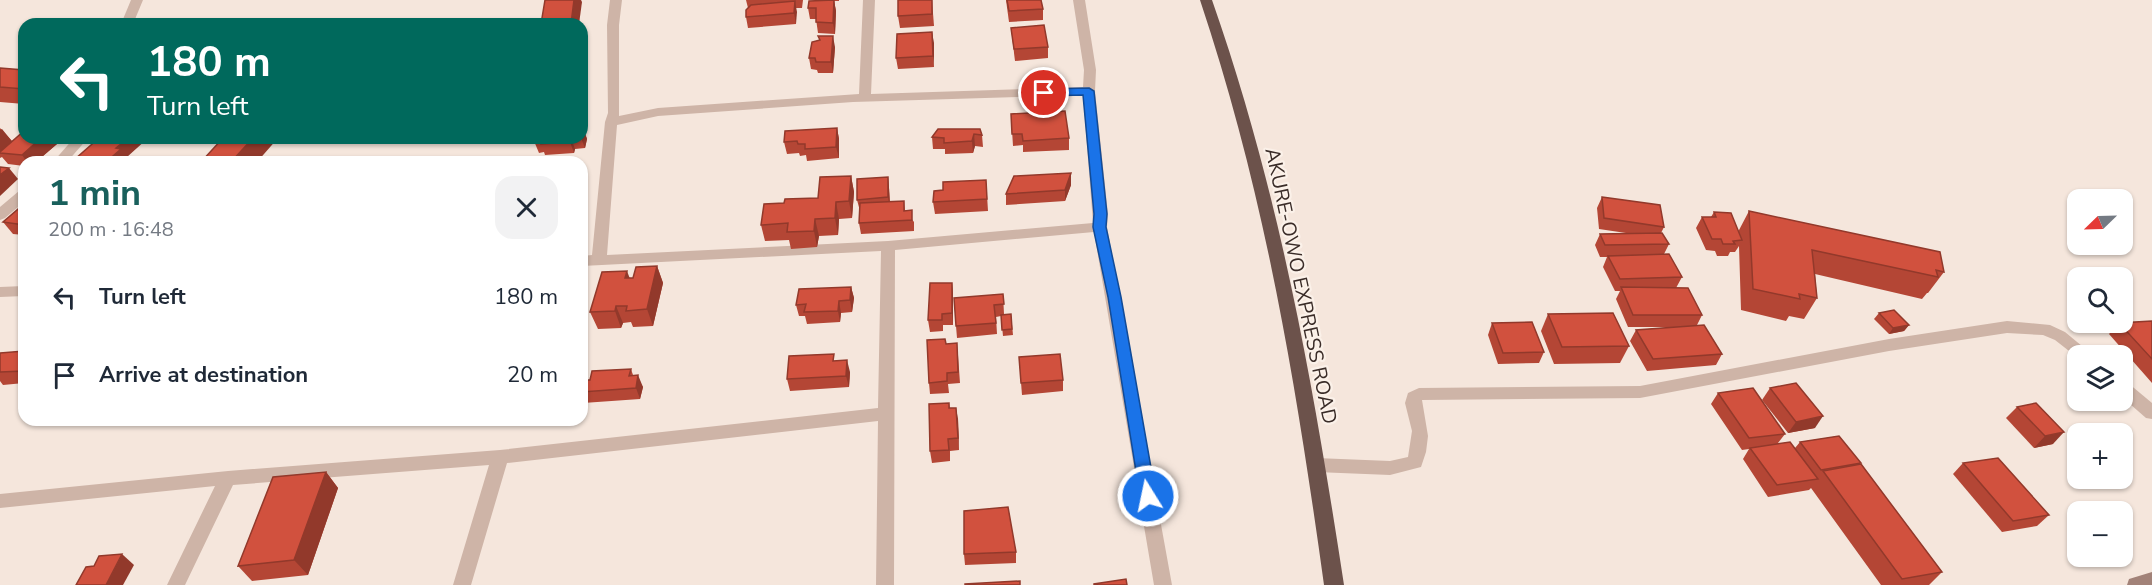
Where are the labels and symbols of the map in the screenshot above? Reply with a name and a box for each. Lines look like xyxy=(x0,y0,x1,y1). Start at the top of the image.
pin xyxy=(1018,67,1069,118)
street label: AKURE-OWO EXPRESS ROAD xyxy=(1259,145,1343,427)
north arrow xyxy=(2067,189,2133,255)
position arrow xyxy=(1116,464,1180,528)

